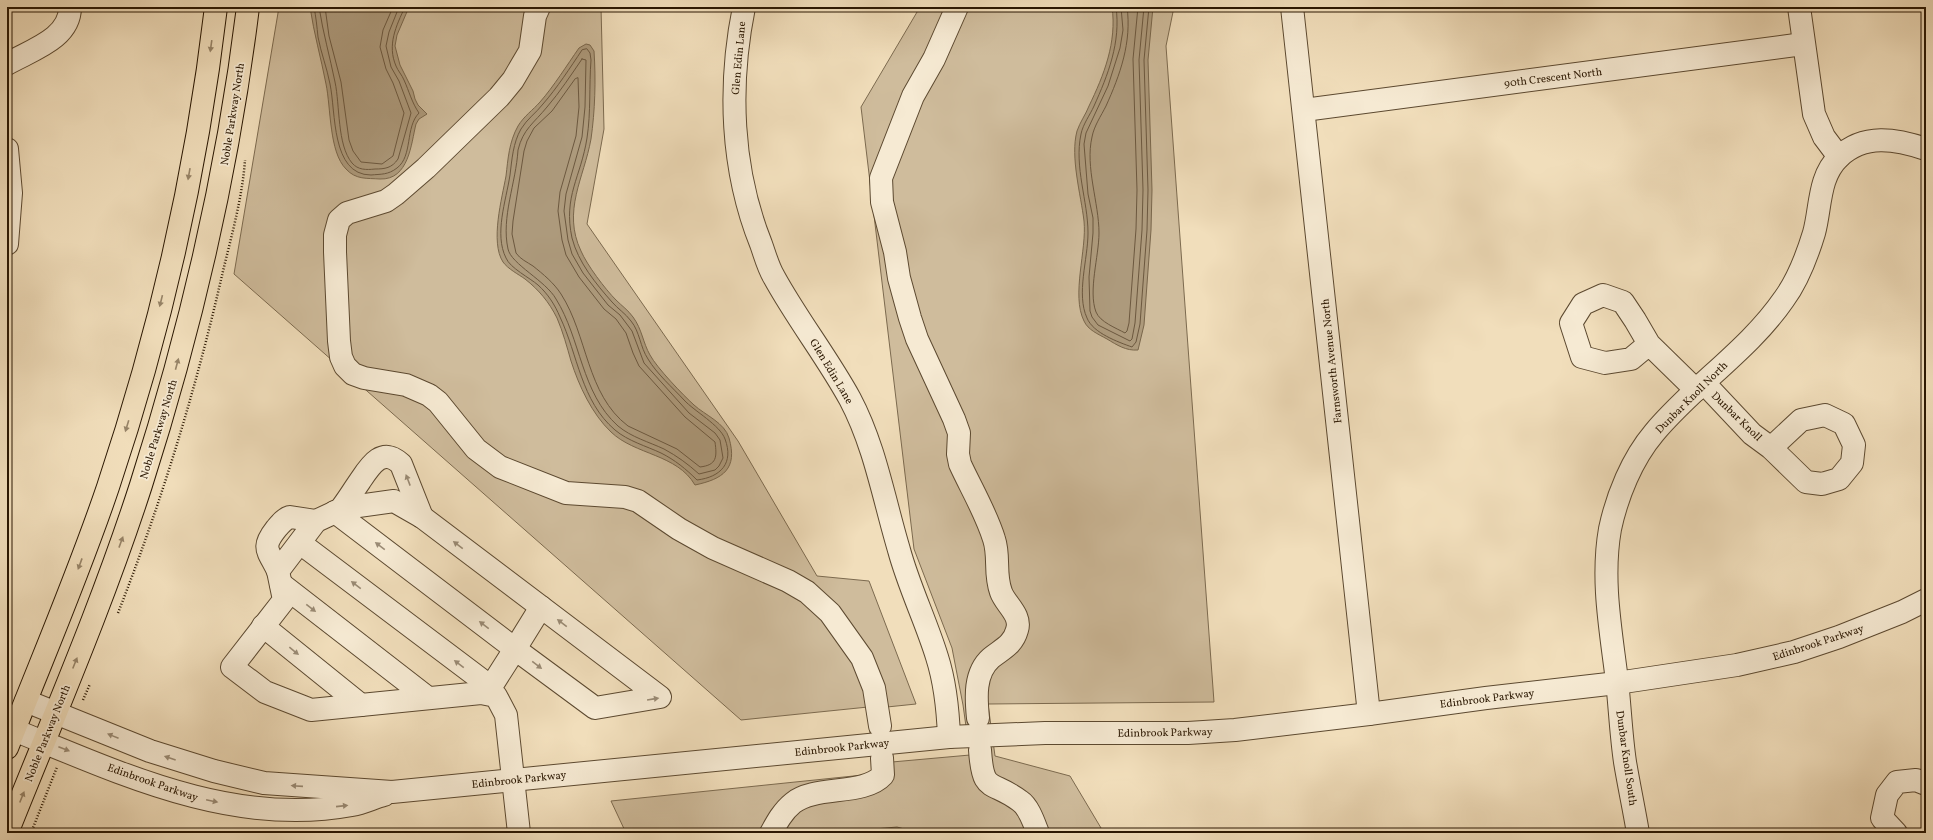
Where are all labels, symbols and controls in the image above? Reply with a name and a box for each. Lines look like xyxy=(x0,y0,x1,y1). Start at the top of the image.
street label: Glen Edin Lane xyxy=(729,21,750,95)
one-way arrow xyxy=(208,40,214,52)
street label: Noble Parkway North xyxy=(218,62,249,167)
street label: 90th Crescent North xyxy=(1503,65,1604,92)
one-way arrow xyxy=(186,168,192,180)
one-way arrow xyxy=(158,295,164,307)
street label: Farnsworth Avenue North xyxy=(1318,297,1347,424)
street label: Glen Edin Lane xyxy=(805,336,856,407)
one-way arrow xyxy=(175,358,181,371)
street label: Dunbar Knoll North xyxy=(1653,358,1732,438)
street label: Noble Parkway North xyxy=(137,377,182,481)
street label: Dunbar Knoll xyxy=(1707,389,1765,445)
one-way arrow xyxy=(124,420,130,432)
one-way arrow xyxy=(404,474,410,486)
one-way arrow xyxy=(119,535,125,547)
one-way arrow xyxy=(453,540,464,549)
one-way arrow xyxy=(375,542,386,551)
one-way arrow xyxy=(77,558,83,570)
one-way arrow xyxy=(350,581,361,589)
one-way arrow xyxy=(306,604,317,612)
one-way arrow xyxy=(557,620,567,628)
one-way arrow xyxy=(478,621,489,629)
street label: Edinbrook Parkway xyxy=(1771,622,1866,665)
one-way arrow xyxy=(288,646,299,655)
one-way arrow xyxy=(73,657,79,669)
one-way arrow xyxy=(454,659,465,668)
one-way arrow xyxy=(532,661,543,670)
street label: Noble Parkway North xyxy=(22,682,75,784)
street label: Edinbrook Parkway xyxy=(1439,686,1535,713)
one-way arrow xyxy=(646,695,659,701)
street label: Dunbar Knoll South xyxy=(1611,710,1640,807)
street label: Edinbrook Parkway xyxy=(1117,725,1213,742)
one-way arrow xyxy=(107,733,119,739)
street label: Edinbrook Parkway xyxy=(794,736,890,761)
one-way arrow xyxy=(58,747,70,753)
one-way arrow xyxy=(164,755,176,761)
street label: Edinbrook Parkway xyxy=(105,761,200,806)
street label: Edinbrook Parkway xyxy=(471,768,567,793)
one-way arrow xyxy=(291,782,303,789)
one-way arrow xyxy=(19,790,25,802)
one-way arrow xyxy=(206,799,219,805)
one-way arrow xyxy=(336,803,348,809)

